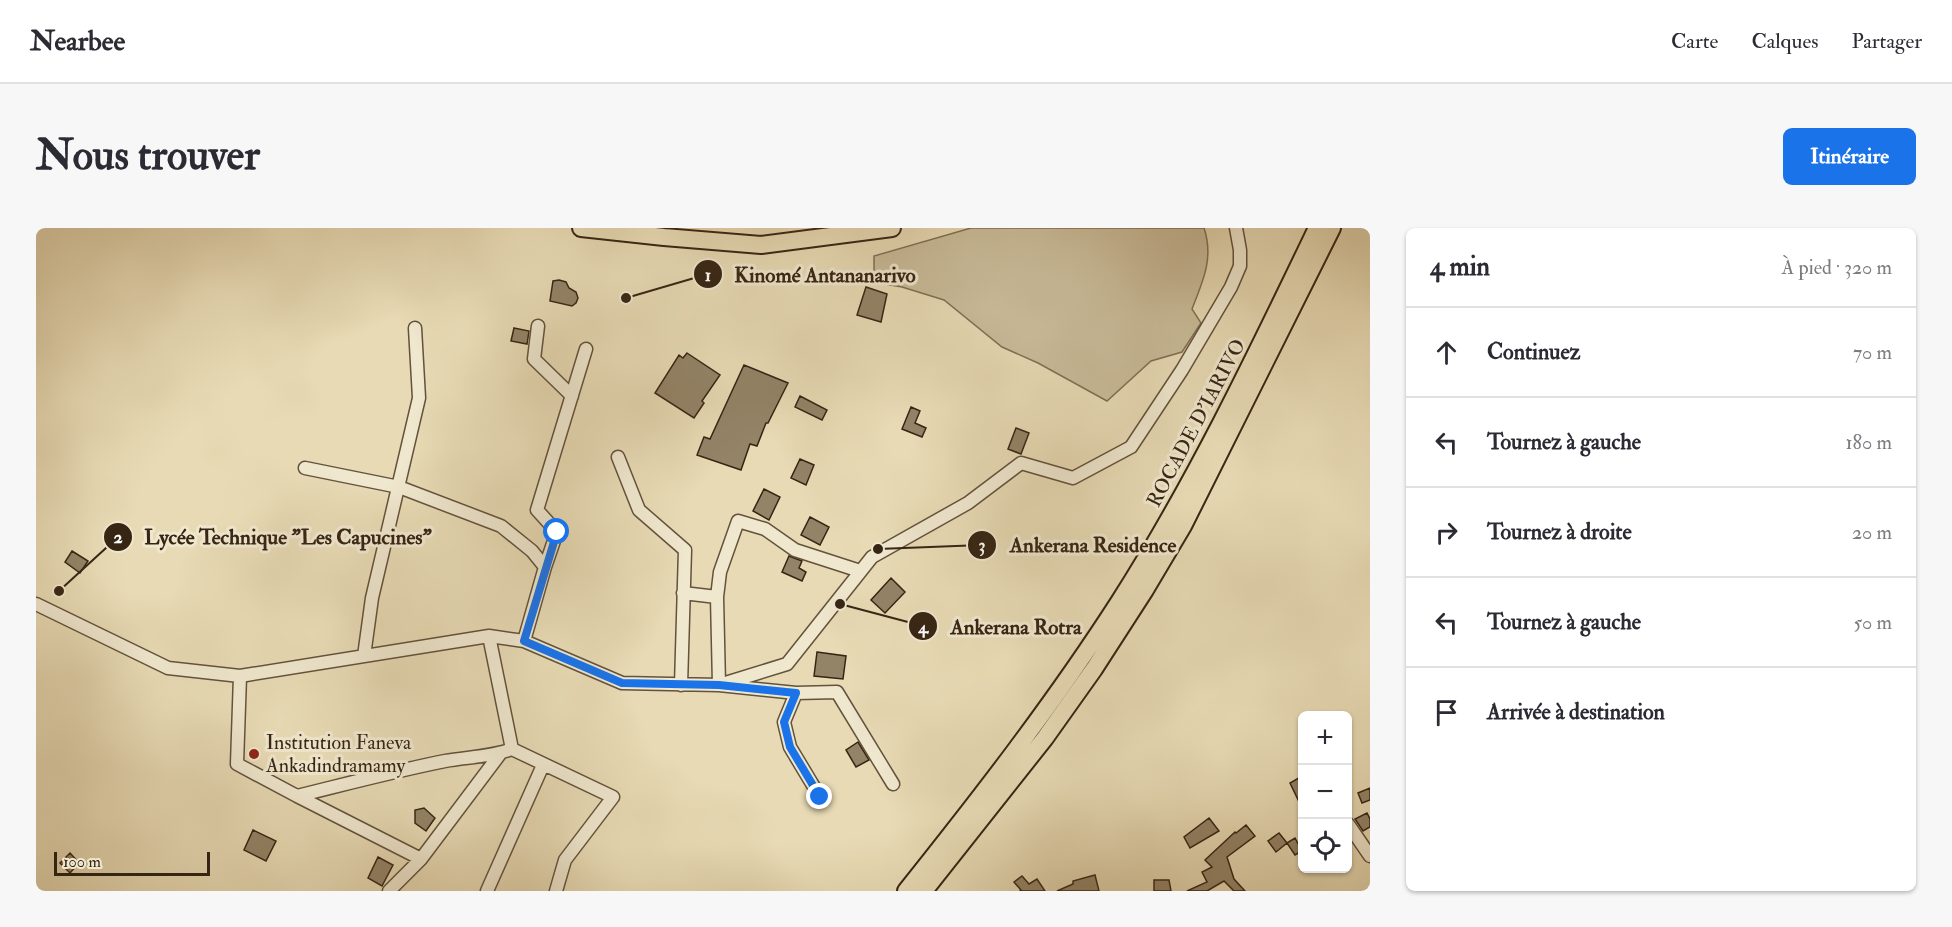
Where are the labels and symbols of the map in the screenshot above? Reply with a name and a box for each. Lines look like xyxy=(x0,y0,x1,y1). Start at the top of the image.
callout: Kinomé Antananarivo xyxy=(693,255,928,294)
text: Kinomé Antananarivo xyxy=(734,262,916,289)
text: 1 xyxy=(705,264,711,287)
street label: ROCADE D'IARIVO xyxy=(1141,335,1251,511)
callout: Lycée Technique "Les Capucines" xyxy=(103,517,444,556)
route start xyxy=(543,518,569,544)
text: Lycée Technique "Les Capucines" xyxy=(144,524,432,551)
callout: Ankerana Residence xyxy=(967,525,1188,564)
text: 2 xyxy=(113,526,123,549)
text: Ankerana Residence xyxy=(1009,532,1176,559)
text: 3 xyxy=(979,534,986,557)
callout: Ankerana Rotra xyxy=(908,607,1094,646)
text: Ankerana Rotra xyxy=(949,614,1083,641)
text: 4 xyxy=(917,616,929,639)
place label: Institution Faneva Ankadindramamy xyxy=(265,730,412,778)
marker: Institution Faneva Ankadindramamy xyxy=(247,747,261,761)
route end xyxy=(806,783,832,809)
scale bar xyxy=(54,849,210,876)

